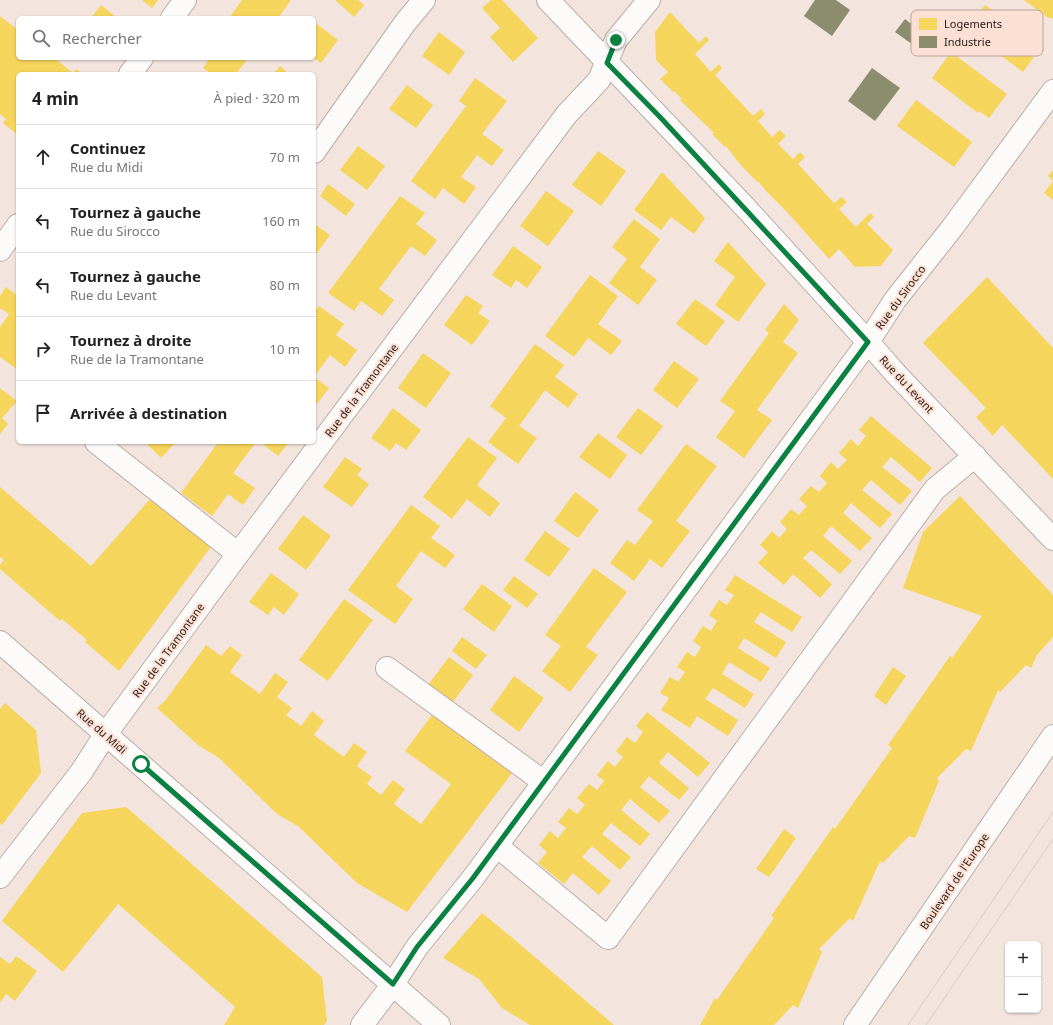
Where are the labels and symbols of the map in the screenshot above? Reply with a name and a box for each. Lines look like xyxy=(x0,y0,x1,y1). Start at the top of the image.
legend xyxy=(911,10,1043,56)
text: Logements xyxy=(944,16,1002,31)
route end xyxy=(607,31,625,49)
text: Industrie xyxy=(944,34,991,49)
street label: Rue du Sirocco xyxy=(872,261,929,332)
street label: Rue de la Tramontane xyxy=(321,340,401,440)
street label: Rue du Levant xyxy=(876,352,938,416)
street label: Rue de la Tramontane xyxy=(129,600,207,700)
street label: Rue du Midi xyxy=(74,705,130,757)
route start xyxy=(132,755,150,773)
street label: Boulevard de l'Europe xyxy=(916,830,992,932)

